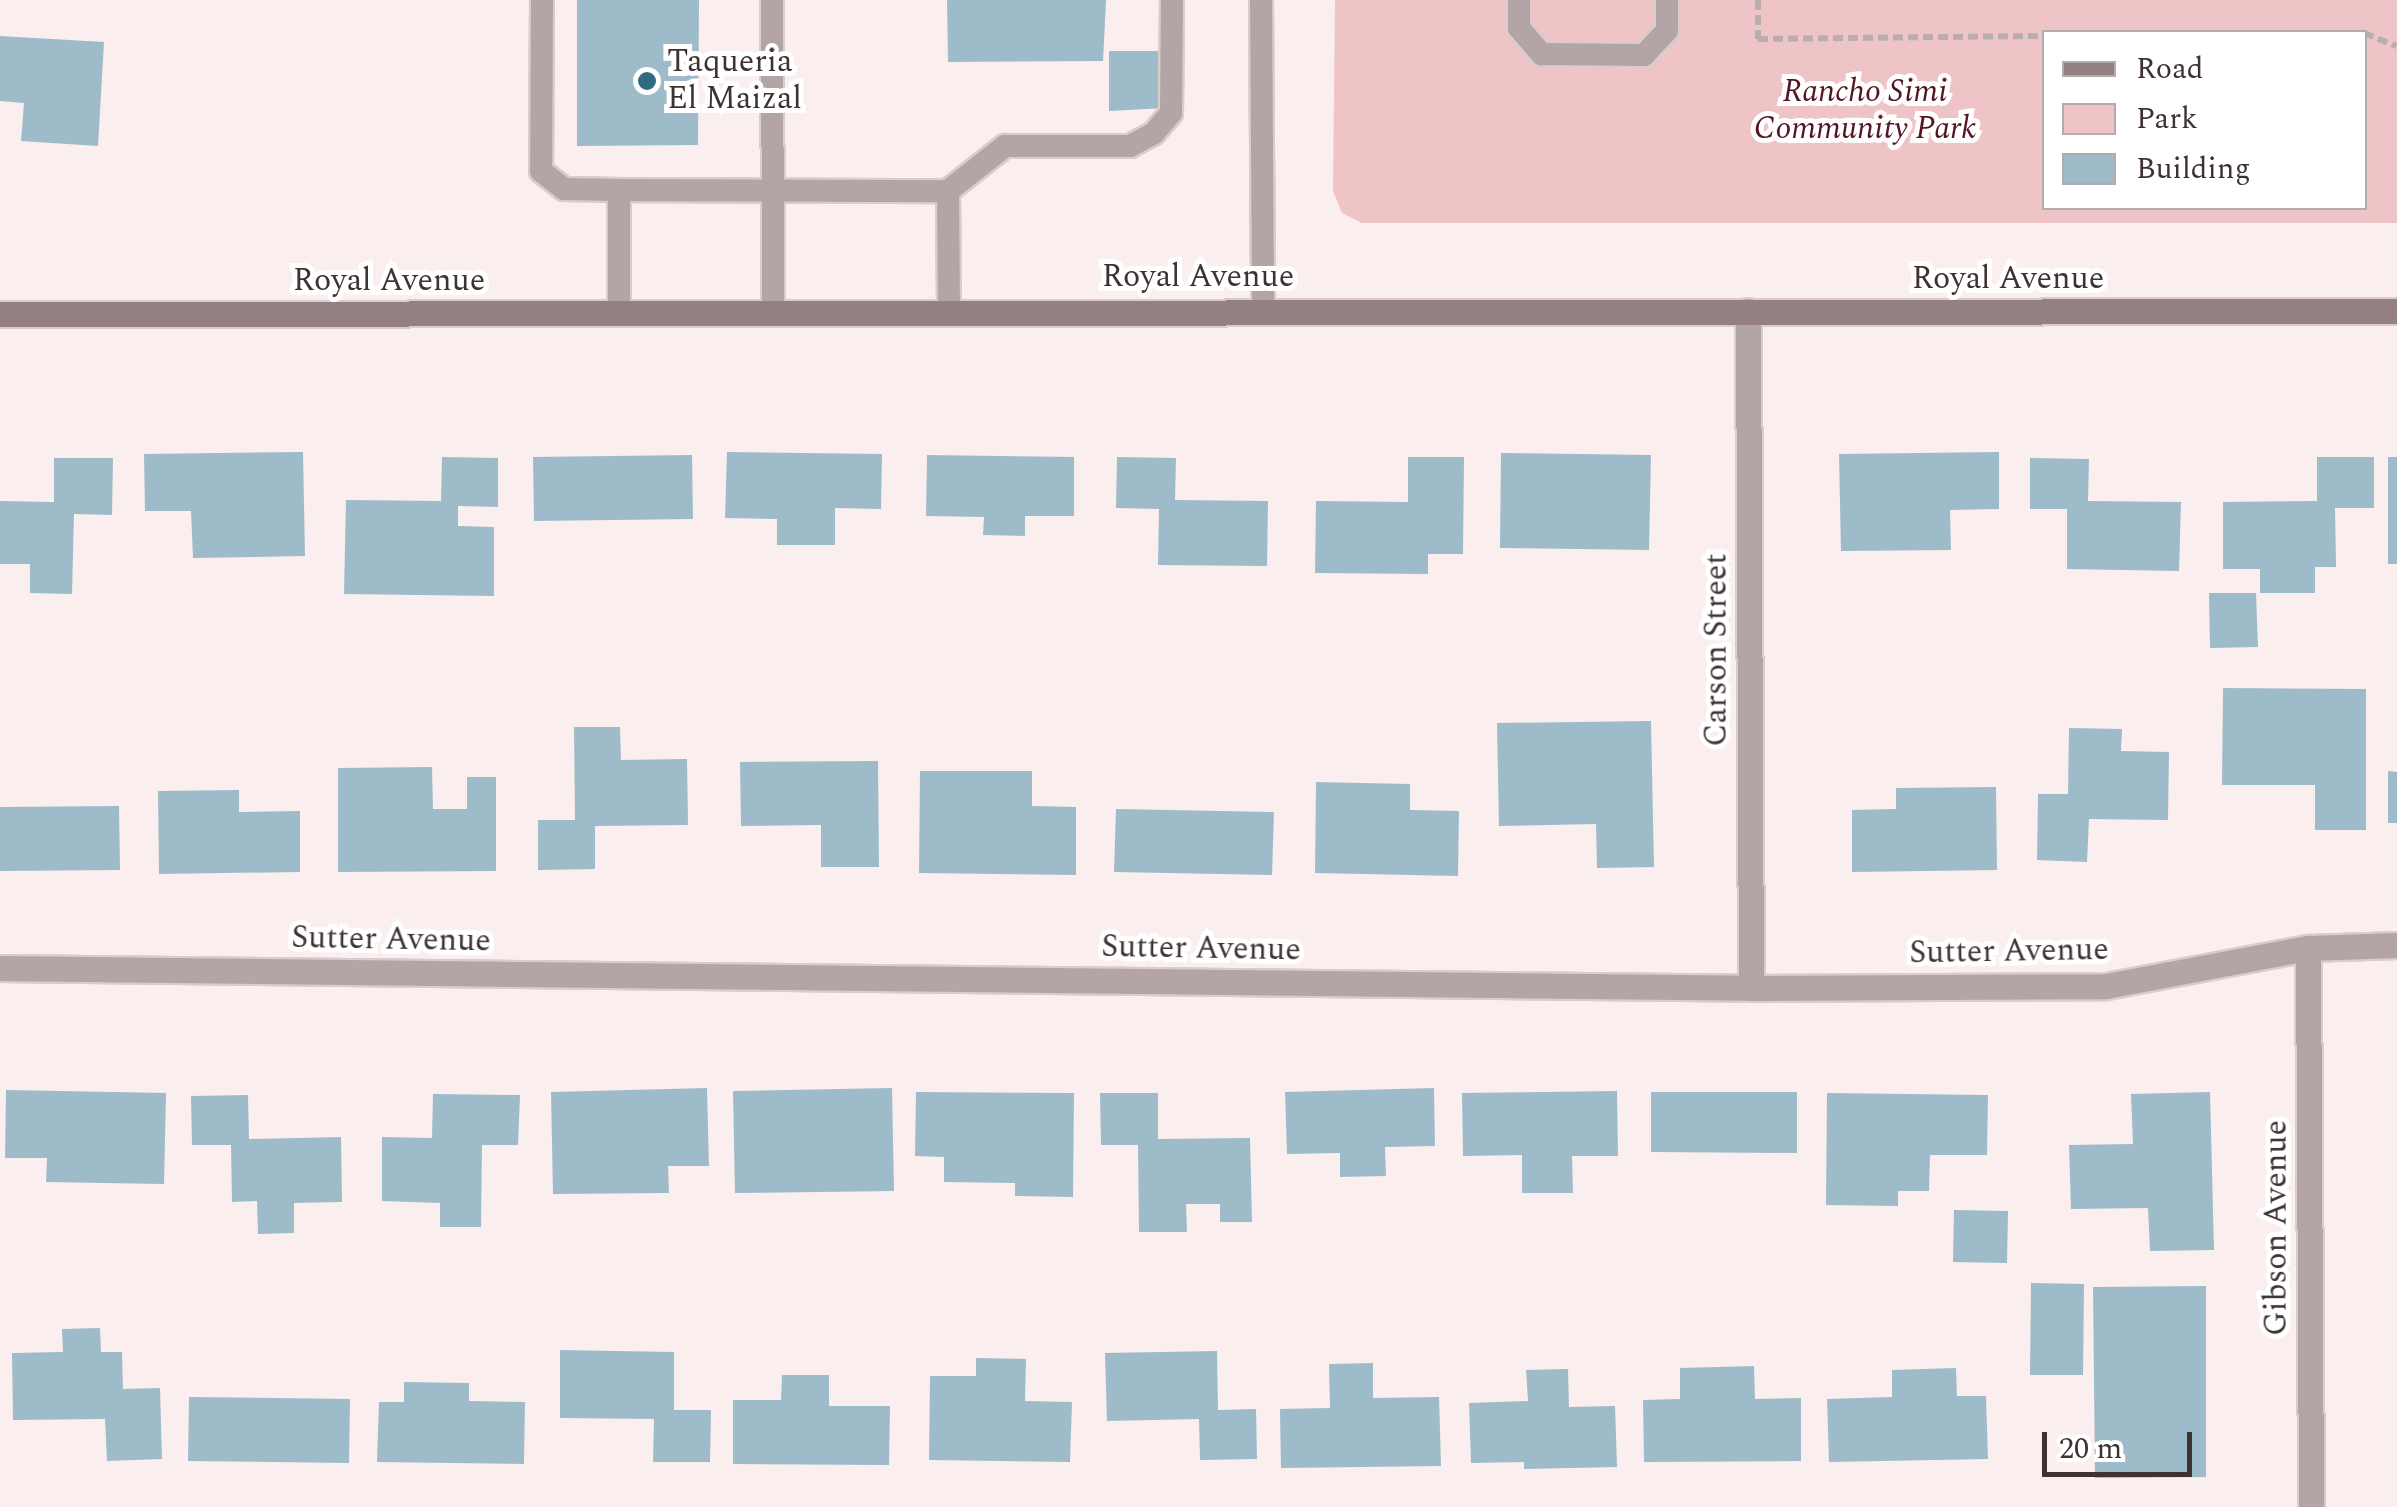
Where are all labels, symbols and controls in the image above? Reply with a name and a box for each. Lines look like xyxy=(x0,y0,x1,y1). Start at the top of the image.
legend xyxy=(2042,30,2367,210)
place label: Taqueria El Maizal xyxy=(667,44,802,119)
text: Road xyxy=(2136,46,2204,92)
marker: Taqueria El Maizal xyxy=(636,70,658,92)
park label: Rancho Simi Community Park xyxy=(1754,74,1976,149)
text: Park xyxy=(2136,96,2198,142)
text: Building xyxy=(2136,146,2251,192)
street label: Royal Avenue xyxy=(1102,258,1294,296)
street label: Royal Avenue xyxy=(1912,260,2104,298)
street label: Royal Avenue xyxy=(293,262,485,300)
street label: Carson Street xyxy=(1698,553,1736,747)
street label: Sutter Avenue xyxy=(291,919,491,961)
street label: Sutter Avenue xyxy=(1101,928,1301,970)
street label: Sutter Avenue xyxy=(1909,931,2109,973)
street label: Gibson Avenue xyxy=(2258,1120,2296,1336)
scale bar xyxy=(2047,1412,2197,1474)
text: 20 m xyxy=(2059,1426,2122,1472)

